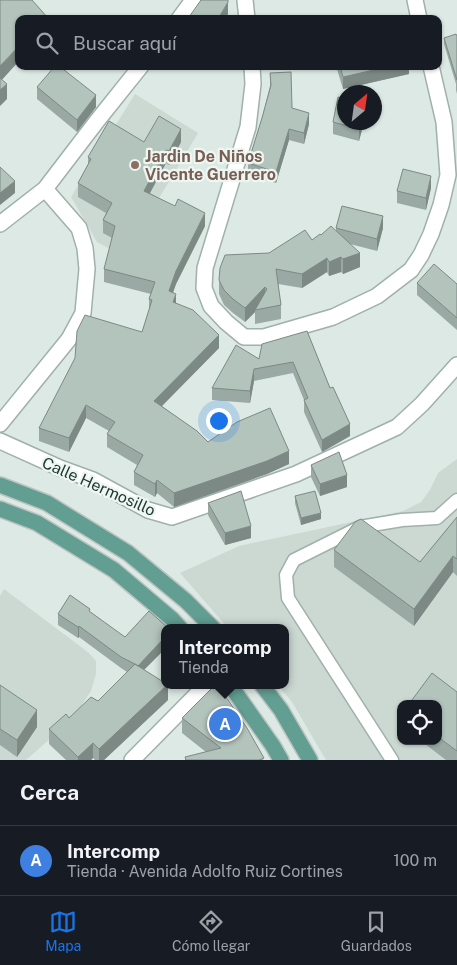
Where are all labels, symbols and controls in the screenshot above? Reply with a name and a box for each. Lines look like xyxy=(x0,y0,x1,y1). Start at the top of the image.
search box xyxy=(15,15,442,70)
icon: search xyxy=(33,29,61,57)
text: Buscar aquí xyxy=(73,32,177,54)
north arrow xyxy=(337,85,382,130)
place label: Jardin De Niños Vicente Guerrero xyxy=(145,147,276,184)
marker: Jardin De Niños Vicente Guerrero xyxy=(129,159,141,171)
your location xyxy=(206,408,232,434)
street label: Calle Hermosillo xyxy=(39,453,158,520)
popup xyxy=(161,624,289,689)
text: Intercomp xyxy=(179,636,271,658)
text: Tienda xyxy=(179,658,229,677)
map controls xyxy=(397,700,442,745)
button: locate xyxy=(397,700,442,745)
pin: A xyxy=(209,705,241,743)
text: Cerca xyxy=(20,780,79,805)
text: Intercomp xyxy=(67,840,160,862)
text: A xyxy=(30,851,42,870)
text: 100 m xyxy=(393,851,437,870)
text: Tienda · Avenida Adolfo Ruiz Cortines xyxy=(67,862,343,881)
tab: Mapa xyxy=(45,908,81,954)
tab: Cómo llegar xyxy=(172,908,250,954)
tab: Guardados xyxy=(341,908,412,954)

